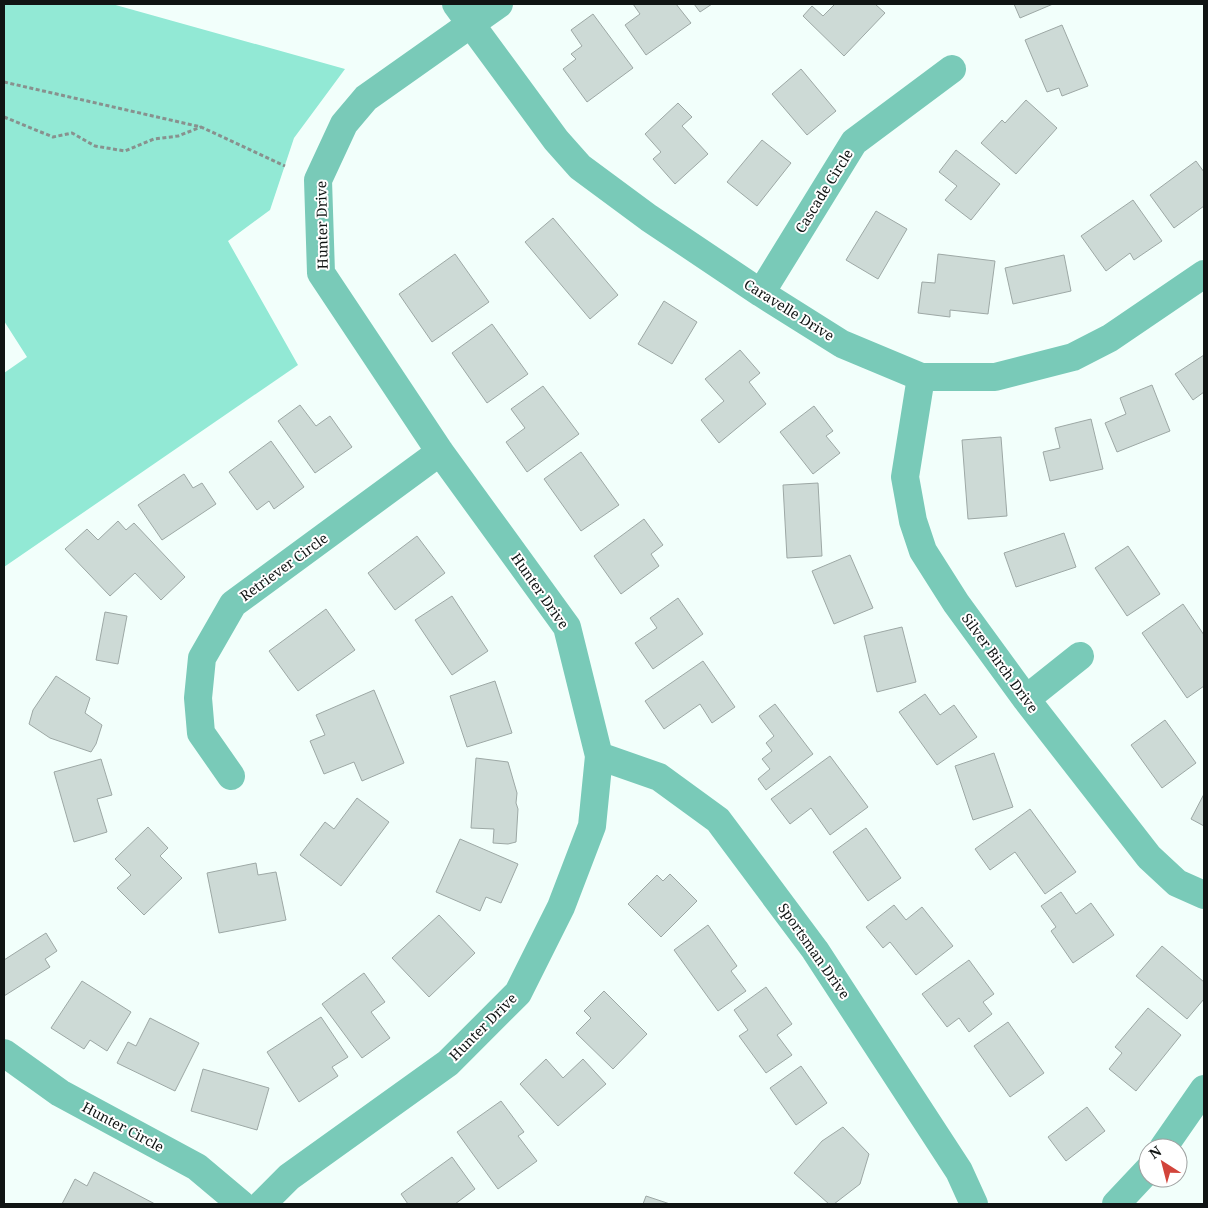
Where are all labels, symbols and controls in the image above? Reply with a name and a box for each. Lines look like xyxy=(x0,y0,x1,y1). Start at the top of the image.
street label: Cascade Circle xyxy=(790,145,857,236)
street label: Hunter Drive xyxy=(311,181,332,269)
street label: Caravelle Drive xyxy=(741,274,838,345)
street label: Retriever Circle xyxy=(236,528,332,605)
street label: Hunter Drive xyxy=(507,549,574,632)
street label: Silver Birch Drive xyxy=(958,609,1043,716)
street label: Sportsman Drive xyxy=(774,899,855,1002)
street label: Hunter Drive xyxy=(445,989,521,1065)
street label: Hunter Circle xyxy=(79,1097,167,1156)
north arrow xyxy=(1138,1138,1188,1188)
text: N xyxy=(1145,1141,1165,1163)

